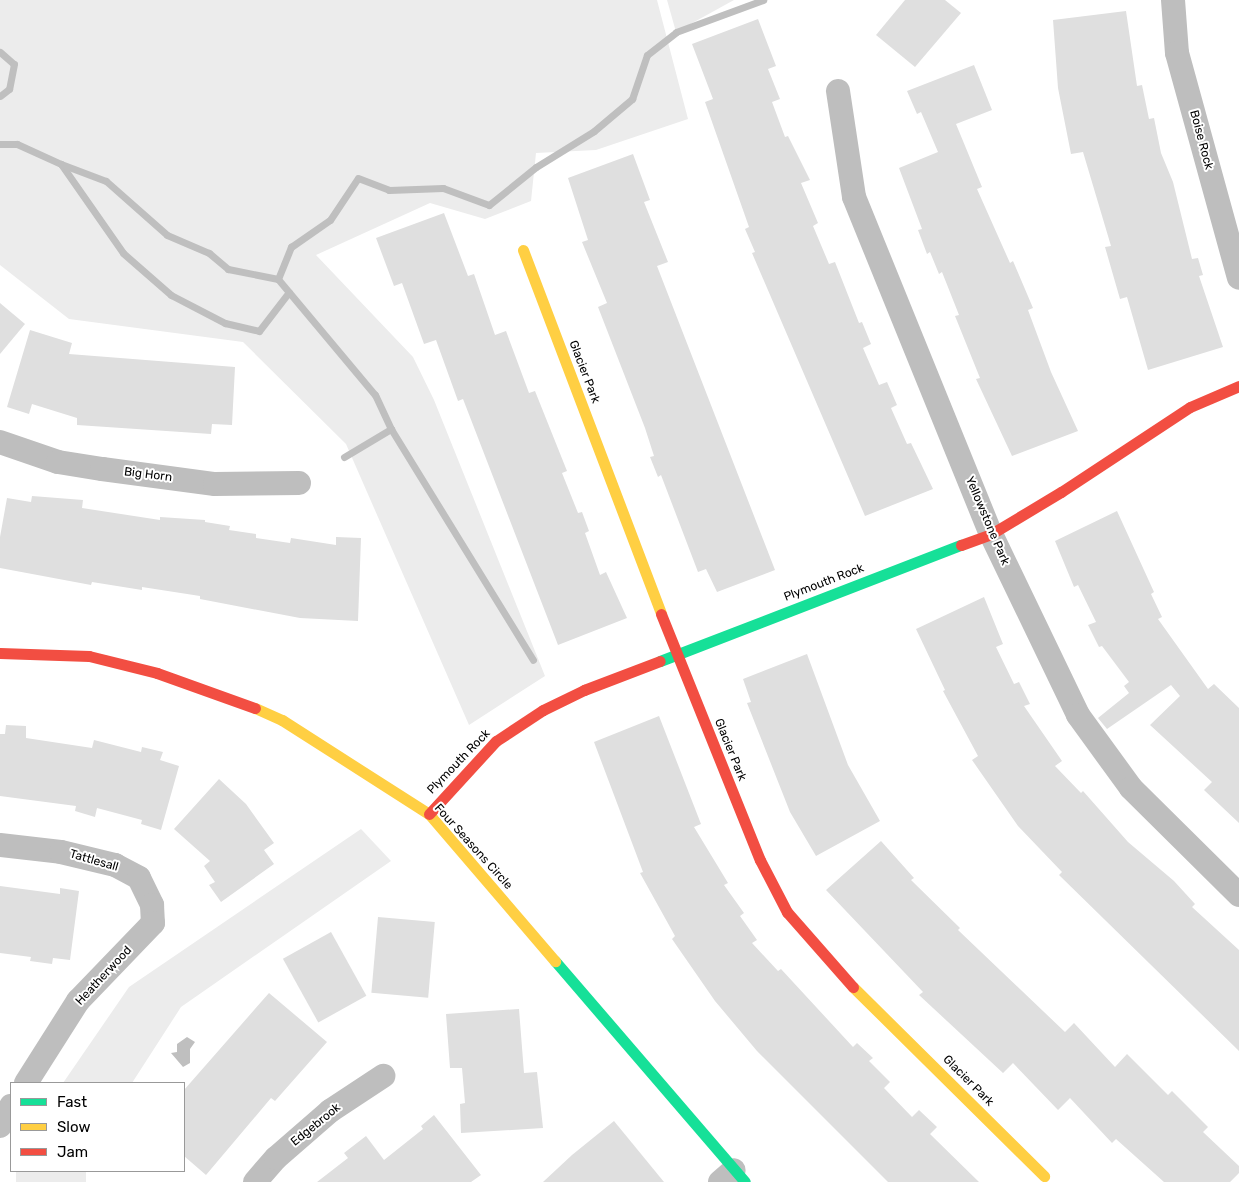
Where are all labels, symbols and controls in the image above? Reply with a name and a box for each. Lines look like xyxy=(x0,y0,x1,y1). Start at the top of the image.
street label: Boise Rock xyxy=(1186,109,1216,171)
street label: Glacier Park xyxy=(565,338,603,406)
street label: Big Horn xyxy=(123,465,173,485)
street label: Yellowstone Park xyxy=(962,474,1012,568)
street label: Plymouth Rock xyxy=(782,561,866,605)
street label: Glacier Park xyxy=(711,717,749,783)
street label: Plymouth Rock xyxy=(424,727,494,797)
street label: Four Seasons Circle xyxy=(431,801,515,893)
street label: Tattlesall xyxy=(68,847,120,875)
street label: Heatherwood xyxy=(73,943,135,1009)
street label: Glacier Park xyxy=(939,1052,997,1110)
legend xyxy=(10,1082,185,1172)
text: Fast xyxy=(57,1093,87,1111)
street label: Edgebrook xyxy=(288,1101,344,1149)
text: Slow xyxy=(57,1118,90,1136)
text: Jam xyxy=(57,1143,88,1161)

